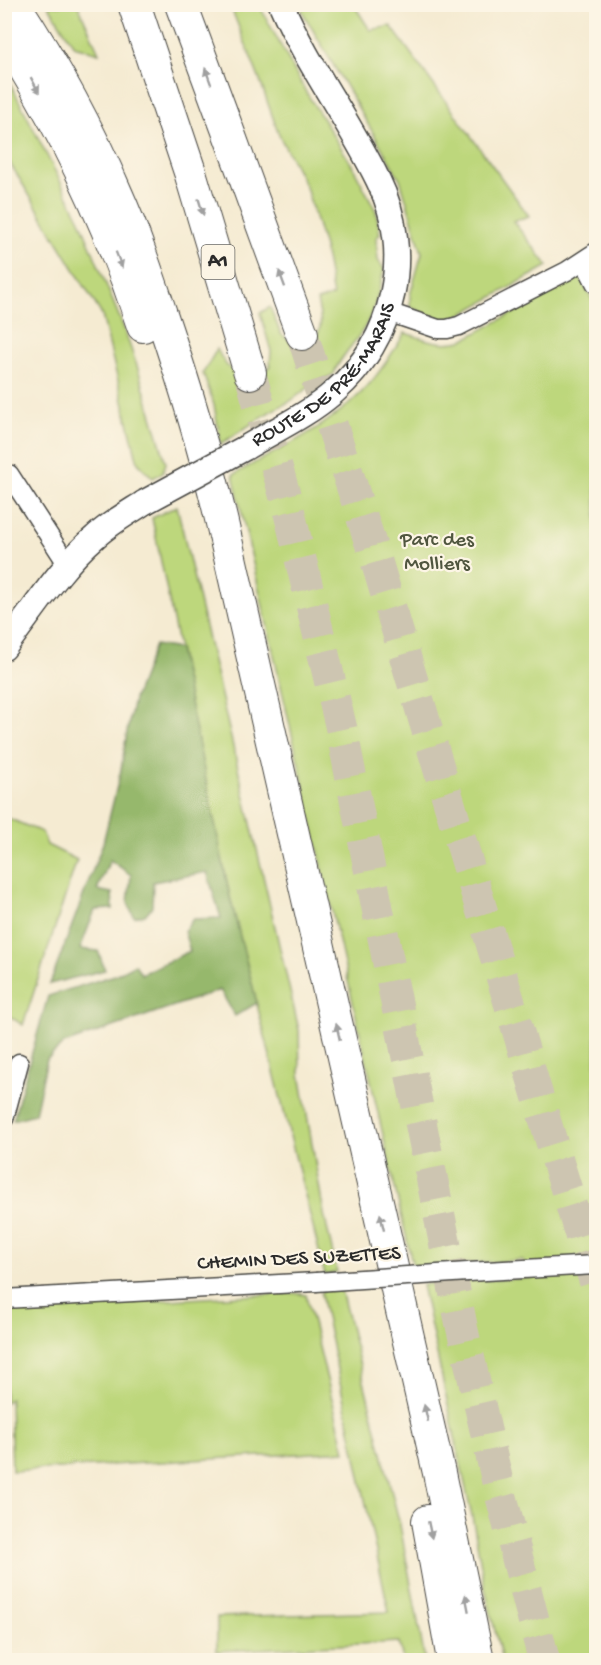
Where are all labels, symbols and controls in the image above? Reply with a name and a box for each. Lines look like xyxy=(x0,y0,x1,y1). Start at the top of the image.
one-way arrow xyxy=(203,66,213,84)
one-way arrow xyxy=(30,77,40,94)
one-way arrow xyxy=(197,198,206,216)
road number: A1 xyxy=(202,245,234,279)
one-way arrow xyxy=(114,252,124,270)
one-way arrow xyxy=(276,270,286,288)
street label: ROUTE DE PRÉ-MARAIS xyxy=(248,300,402,454)
park label: Parc des Molliers xyxy=(399,529,475,578)
one-way arrow xyxy=(333,1023,343,1042)
one-way arrow xyxy=(377,1213,386,1232)
street label: CHEMIN DES SUZETTES xyxy=(197,1242,402,1278)
one-way arrow xyxy=(420,1403,430,1422)
one-way arrow xyxy=(426,1521,435,1540)
one-way arrow xyxy=(461,1594,471,1612)

